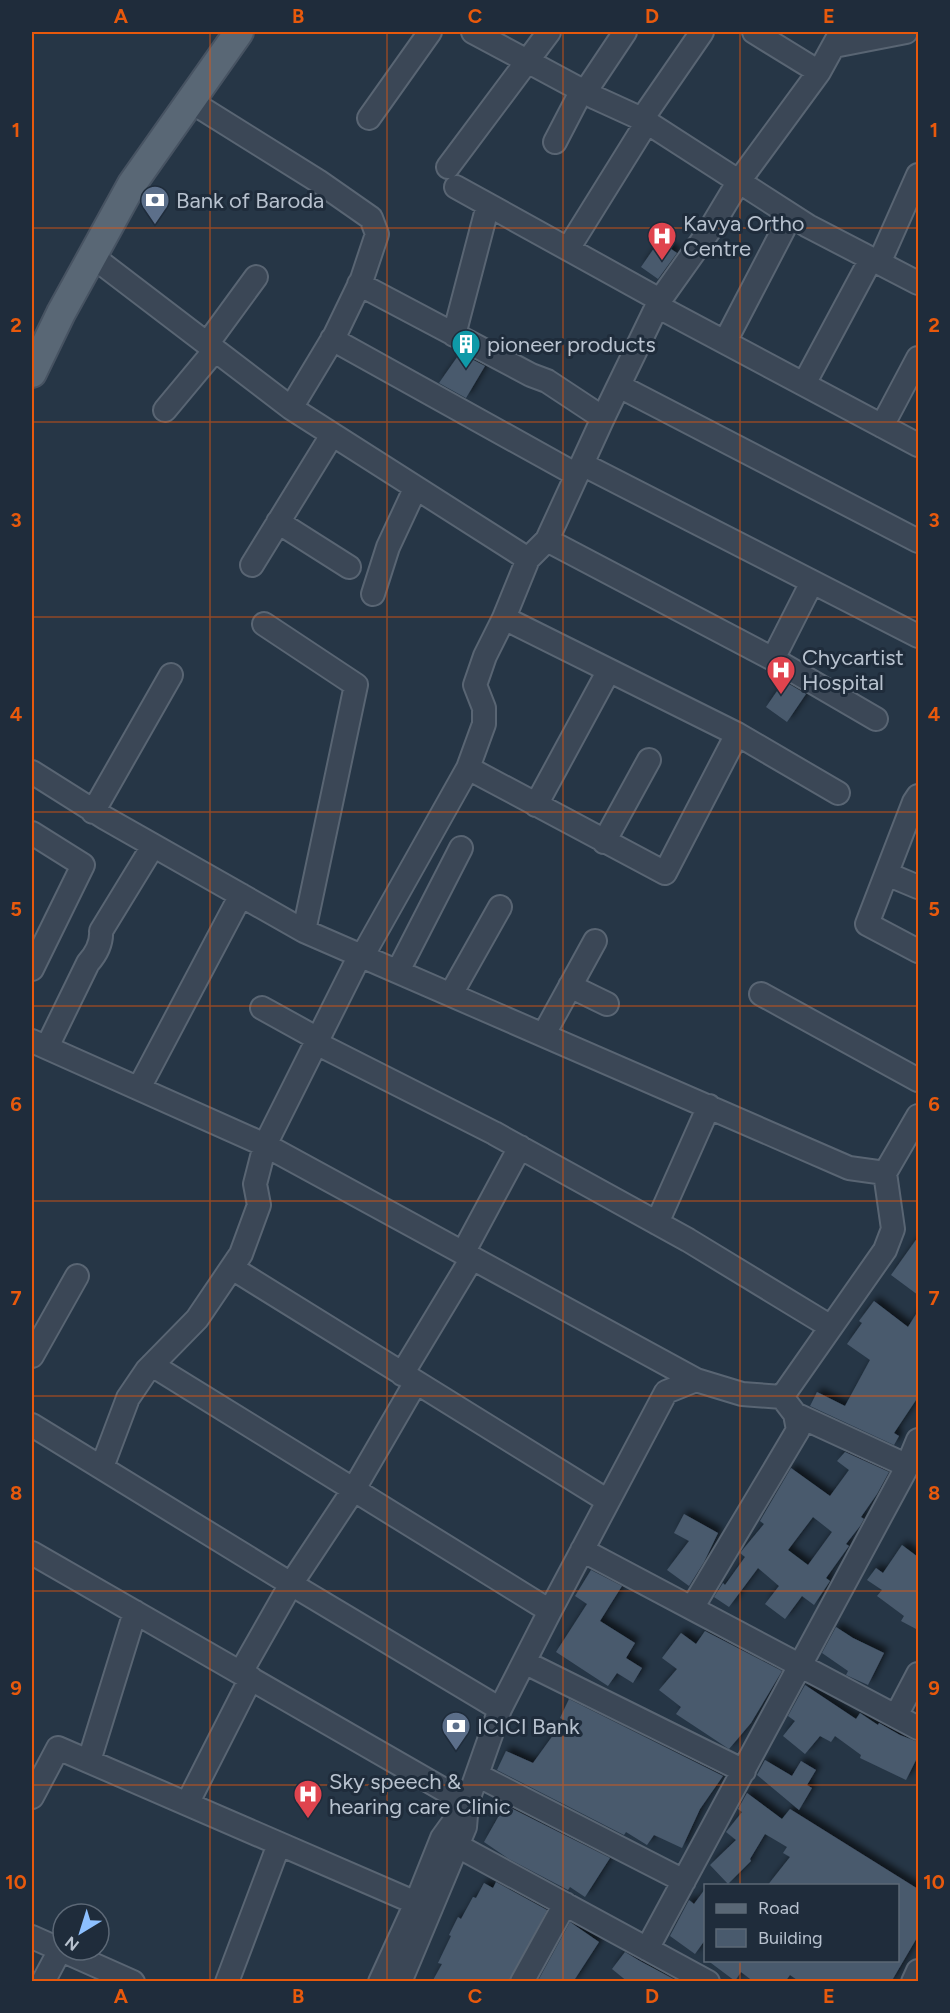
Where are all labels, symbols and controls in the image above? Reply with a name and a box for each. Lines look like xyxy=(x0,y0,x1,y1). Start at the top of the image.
text: A xyxy=(114,4,129,28)
text: B xyxy=(292,4,304,28)
text: C xyxy=(468,4,482,28)
text: D xyxy=(645,4,659,28)
text: E xyxy=(823,4,835,28)
text: 1 xyxy=(12,118,20,142)
text: 1 xyxy=(930,118,938,142)
bank icon: Bank of Baroda xyxy=(139,184,171,226)
place label: Bank of Baroda xyxy=(176,187,324,214)
place label: Kavya Ortho Centre xyxy=(683,210,805,262)
hospital icon: Kavya Ortho Centre xyxy=(646,220,678,262)
text: 2 xyxy=(10,313,22,337)
text: 2 xyxy=(928,313,940,337)
building icon: pioneer products xyxy=(450,328,482,370)
place label: pioneer products xyxy=(487,331,656,358)
text: 3 xyxy=(10,508,22,532)
text: 3 xyxy=(928,508,940,532)
place label: Chycartist Hospital xyxy=(802,644,904,696)
hospital icon: Chycartist Hospital xyxy=(765,654,797,696)
text: 4 xyxy=(10,702,23,726)
text: 4 xyxy=(928,702,941,726)
text: 5 xyxy=(10,897,22,921)
text: 5 xyxy=(928,897,940,921)
text: 6 xyxy=(10,1092,22,1116)
text: 6 xyxy=(928,1092,940,1116)
text: 7 xyxy=(10,1286,22,1310)
text: 7 xyxy=(928,1286,940,1310)
text: 8 xyxy=(10,1481,22,1505)
text: 8 xyxy=(928,1481,940,1505)
text: 9 xyxy=(10,1676,22,1700)
text: 9 xyxy=(928,1676,940,1700)
bank icon: ICICI Bank xyxy=(440,1710,472,1752)
place label: ICICI Bank xyxy=(477,1713,580,1740)
place label: Sky speech & hearing care Clinic xyxy=(329,1768,511,1820)
hospital icon: Sky speech & hearing care Clinic xyxy=(292,1778,324,1820)
text: 10 xyxy=(5,1870,27,1894)
text: 10 xyxy=(923,1870,945,1894)
legend xyxy=(704,1884,899,1962)
text: Road xyxy=(758,1897,799,1919)
north arrow xyxy=(51,1902,111,1962)
text: Building xyxy=(758,1927,823,1949)
text: N xyxy=(61,1932,83,1955)
text: A xyxy=(114,1984,129,2008)
text: B xyxy=(292,1984,304,2008)
text: C xyxy=(468,1984,482,2008)
text: D xyxy=(645,1984,659,2008)
text: E xyxy=(823,1984,835,2008)

